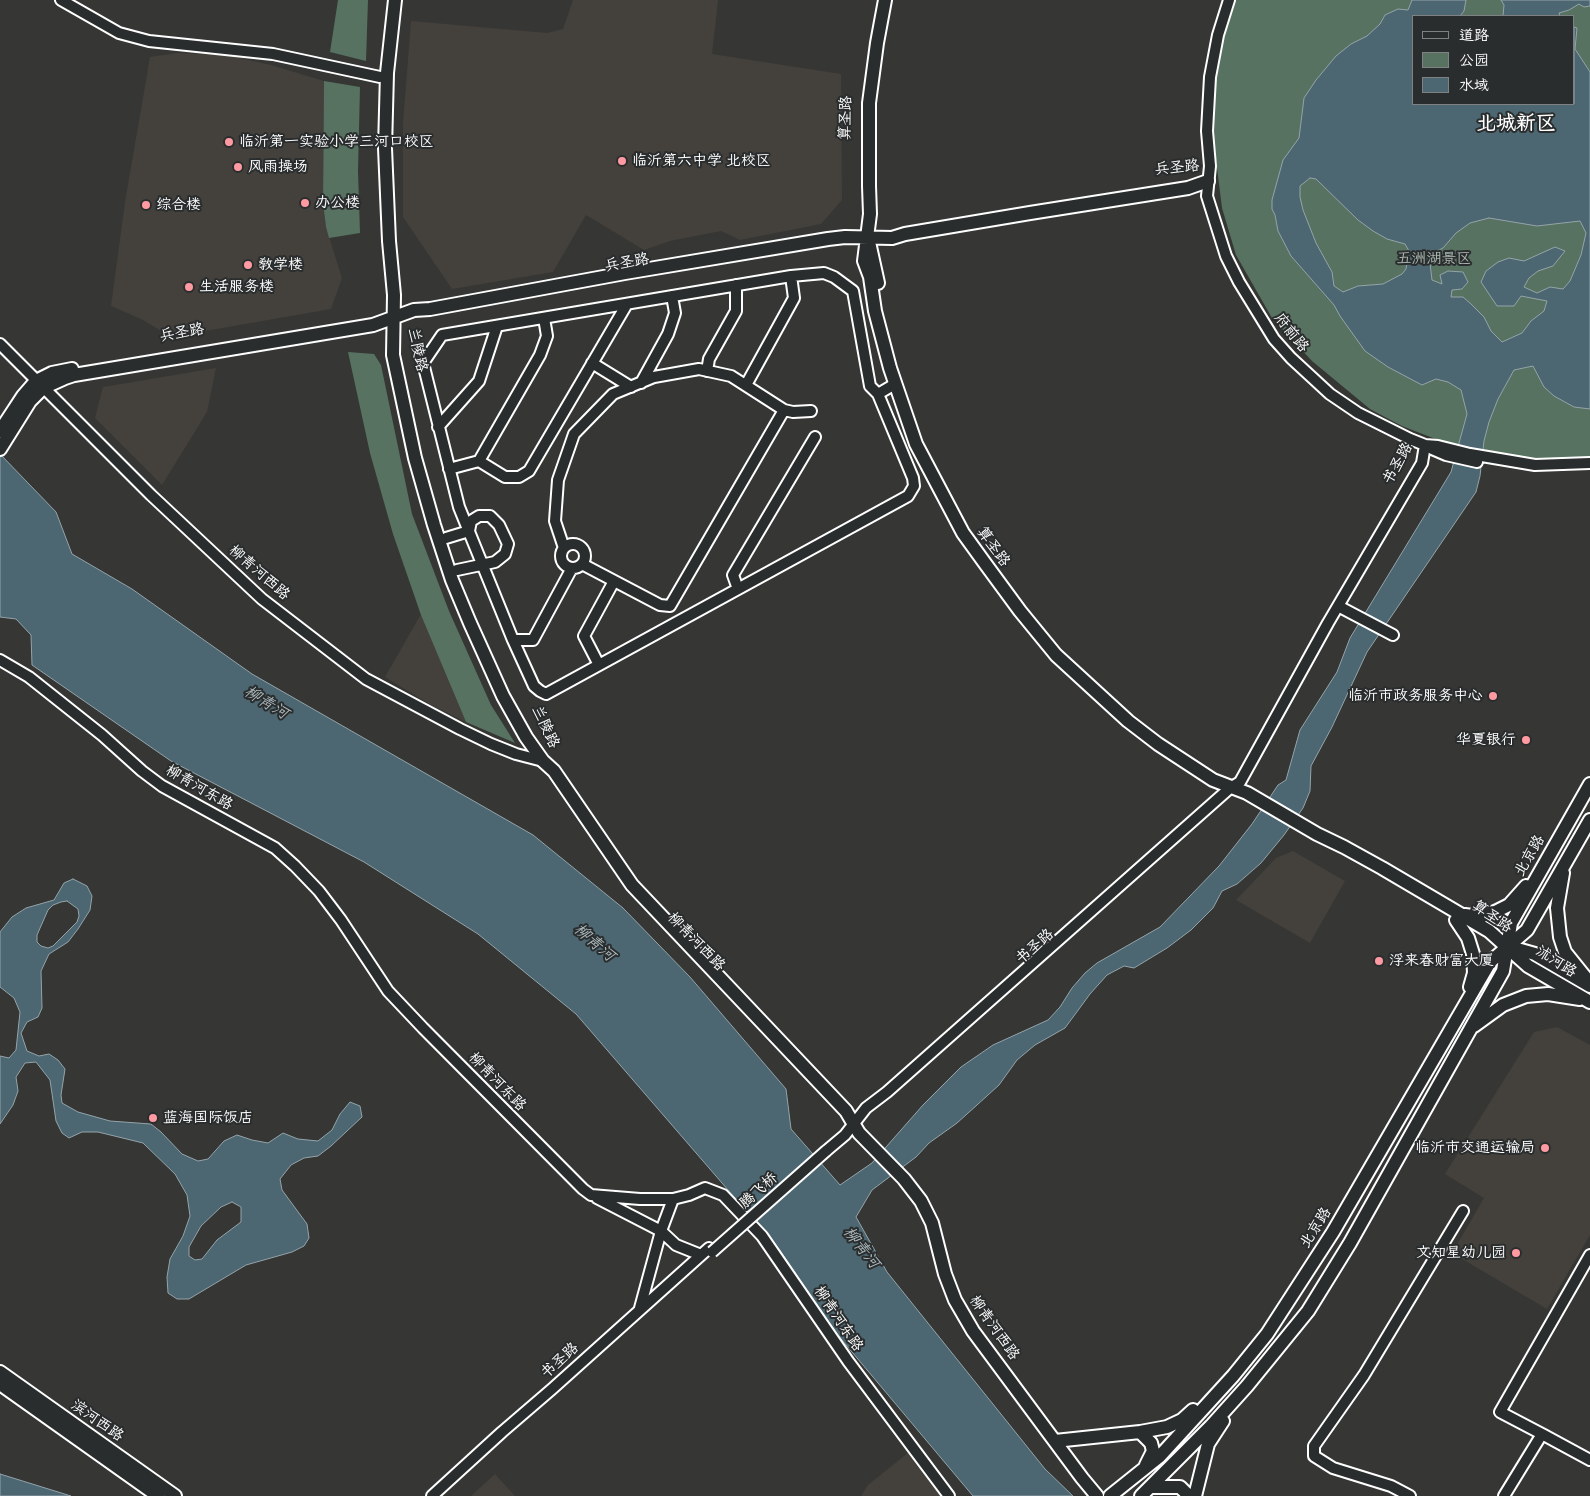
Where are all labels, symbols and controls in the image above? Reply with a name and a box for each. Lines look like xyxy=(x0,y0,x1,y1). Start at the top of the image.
legend xyxy=(1412,15,1575,105)
text: 道路 xyxy=(1459,26,1489,45)
text: 公园 xyxy=(1459,51,1489,70)
text: 水域 xyxy=(1459,76,1489,95)
street label: 算圣路 xyxy=(836,95,856,141)
district label: 北城新区 xyxy=(1476,112,1556,136)
place label: 临沂第一实验小学三河口校区 xyxy=(239,133,434,151)
marker: 临沂第一实验小学三河口校区 xyxy=(223,136,235,148)
place label: 临沂第六中学 北校区 xyxy=(632,152,771,170)
marker: 临沂第六中学 北校区 xyxy=(616,155,628,167)
street label: 兵圣路 xyxy=(1154,157,1200,179)
place label: 风雨操场 xyxy=(248,158,308,176)
marker: 风雨操场 xyxy=(232,161,244,173)
place label: 办公楼 xyxy=(315,194,360,212)
place label: 综合楼 xyxy=(156,196,201,214)
marker: 办公楼 xyxy=(299,197,311,209)
marker: 综合楼 xyxy=(140,199,152,211)
street label: 兵圣路 xyxy=(603,250,651,276)
park label: 五洲湖景区 xyxy=(1397,250,1471,268)
place label: 教学楼 xyxy=(258,256,303,274)
marker: 教学楼 xyxy=(242,259,254,271)
place label: 生活服务楼 xyxy=(199,278,274,296)
marker: 生活服务楼 xyxy=(183,281,195,293)
street label: 府前路 xyxy=(1270,310,1312,356)
street label: 兵圣路 xyxy=(158,320,206,346)
street label: 兰陵路 xyxy=(404,326,430,374)
street label: 书圣路 xyxy=(1379,440,1417,488)
street label: 算圣路 xyxy=(972,524,1014,570)
street label: 柳青河西路 xyxy=(225,542,293,604)
water label: 柳青河 xyxy=(241,682,291,724)
place label: 临沂市政务服务中心 xyxy=(1348,687,1483,705)
marker: 临沂市政务服务中心 xyxy=(1487,690,1499,702)
street label: 兰陵路 xyxy=(527,703,563,751)
place label: 华夏银行 xyxy=(1456,731,1516,749)
marker: 华夏银行 xyxy=(1520,734,1532,746)
street label: 柳青河东路 xyxy=(162,761,236,815)
street label: 北京路 xyxy=(1511,832,1549,880)
street label: 算圣路 xyxy=(1468,897,1516,937)
street label: 柳青河西路 xyxy=(663,909,729,975)
water label: 柳青河 xyxy=(570,920,618,966)
street label: 书圣路 xyxy=(1012,925,1058,969)
street label: 沭河路 xyxy=(1532,942,1580,982)
place label: 浮来春财富大厦 xyxy=(1389,952,1494,970)
marker: 浮来春财富大厦 xyxy=(1373,955,1385,967)
street label: 柳青河东路 xyxy=(464,1049,530,1115)
place label: 蓝海国际饭店 xyxy=(163,1109,253,1127)
marker: 蓝海国际饭店 xyxy=(147,1112,159,1124)
place label: 临沂市交通运输局 xyxy=(1415,1139,1535,1157)
marker: 临沂市交通运输局 xyxy=(1539,1142,1551,1154)
street label: 腾飞桥 xyxy=(736,1169,782,1213)
street label: 北京路 xyxy=(1296,1204,1336,1252)
water label: 柳青河 xyxy=(839,1223,883,1273)
place label: 文知星幼儿园 xyxy=(1416,1244,1506,1262)
marker: 文知星幼儿园 xyxy=(1510,1247,1522,1259)
street label: 柳青河东路 xyxy=(810,1283,866,1355)
street label: 柳青河西路 xyxy=(965,1292,1023,1364)
street label: 书圣路 xyxy=(537,1339,583,1383)
street label: 滨河西路 xyxy=(67,1396,127,1446)

